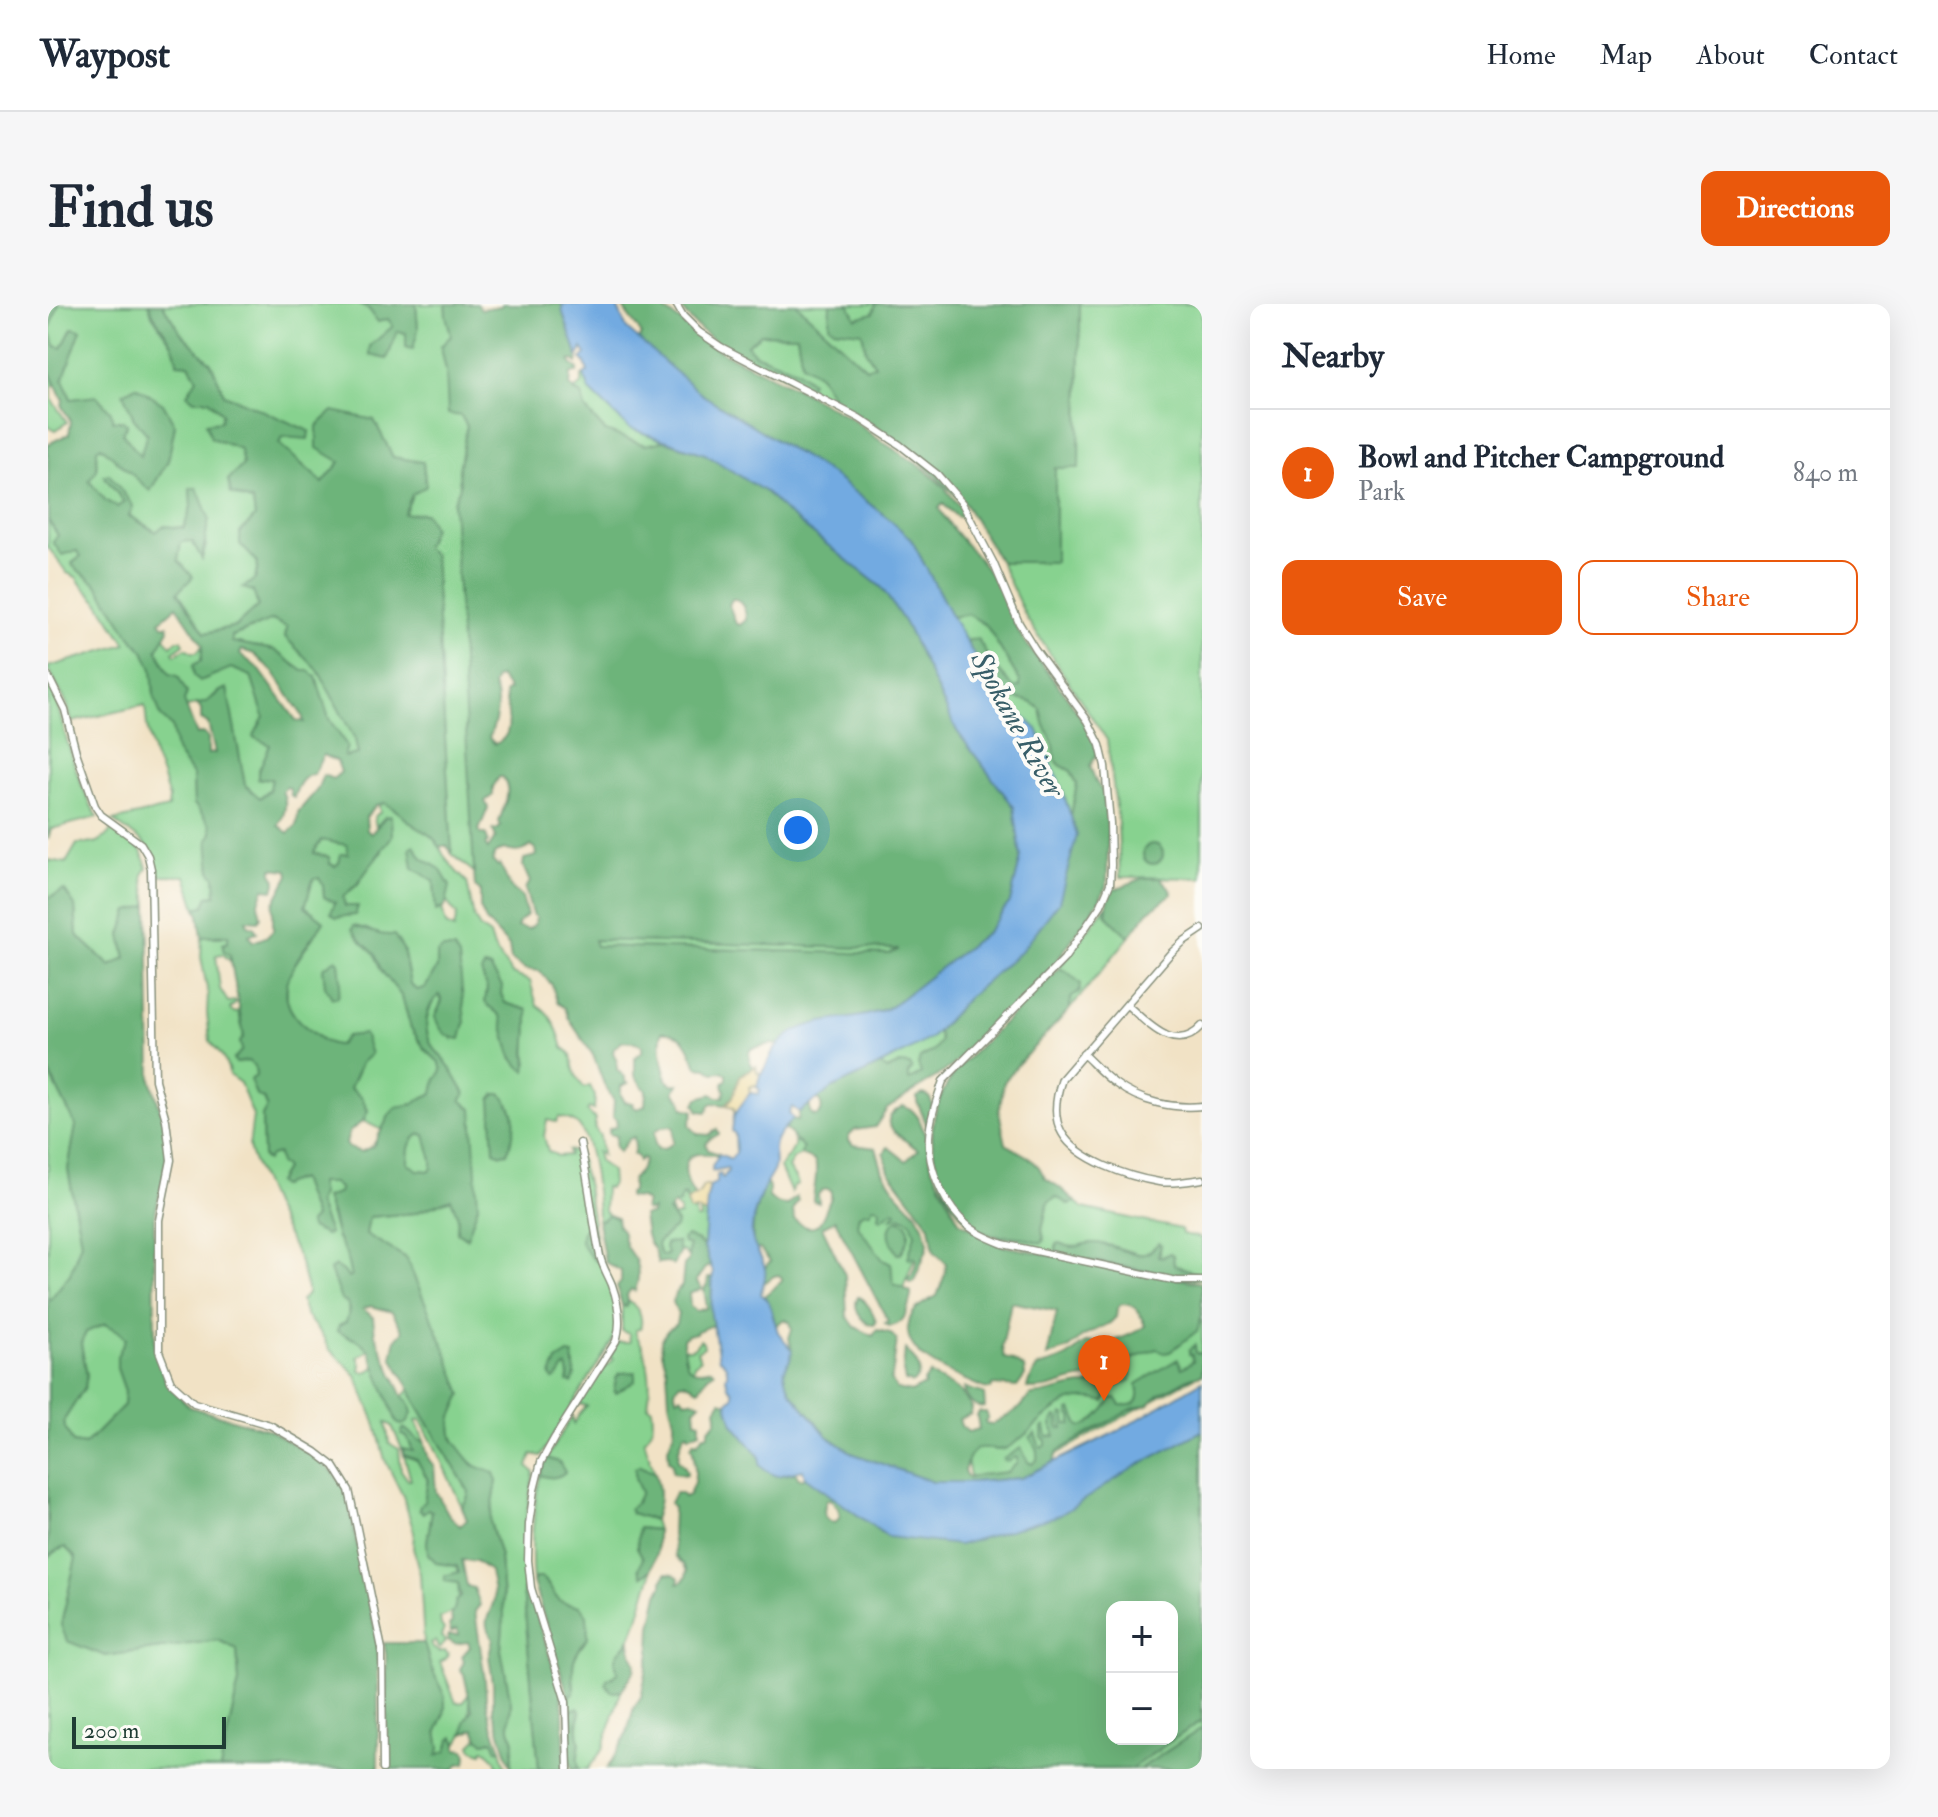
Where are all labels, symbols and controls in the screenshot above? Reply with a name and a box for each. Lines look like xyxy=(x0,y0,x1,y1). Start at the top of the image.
text: Waypost xyxy=(40,31,170,79)
text: Home xyxy=(1486,38,1556,73)
text: Map xyxy=(1600,38,1652,73)
text: About xyxy=(1696,38,1765,73)
text: Contact xyxy=(1809,38,1898,73)
button: Directions xyxy=(1701,171,1890,246)
text: Find us xyxy=(48,173,214,244)
text: Nearby xyxy=(1282,335,1384,378)
text: Bowl and Pitcher Campground xyxy=(1358,439,1724,476)
text: 1 xyxy=(1303,457,1313,489)
text: 840 m xyxy=(1793,457,1858,489)
text: Park xyxy=(1358,476,1405,508)
button: Save xyxy=(1282,560,1562,635)
button: Share xyxy=(1578,560,1858,635)
water label: Spokane River xyxy=(962,644,1074,805)
your location xyxy=(778,810,818,850)
pin: 1 xyxy=(1078,1335,1130,1401)
map controls xyxy=(1106,1601,1178,1745)
button: + xyxy=(1106,1601,1178,1673)
button: − xyxy=(1106,1673,1178,1745)
scale bar xyxy=(72,1713,226,1749)
text: 200 m xyxy=(84,1717,139,1745)

